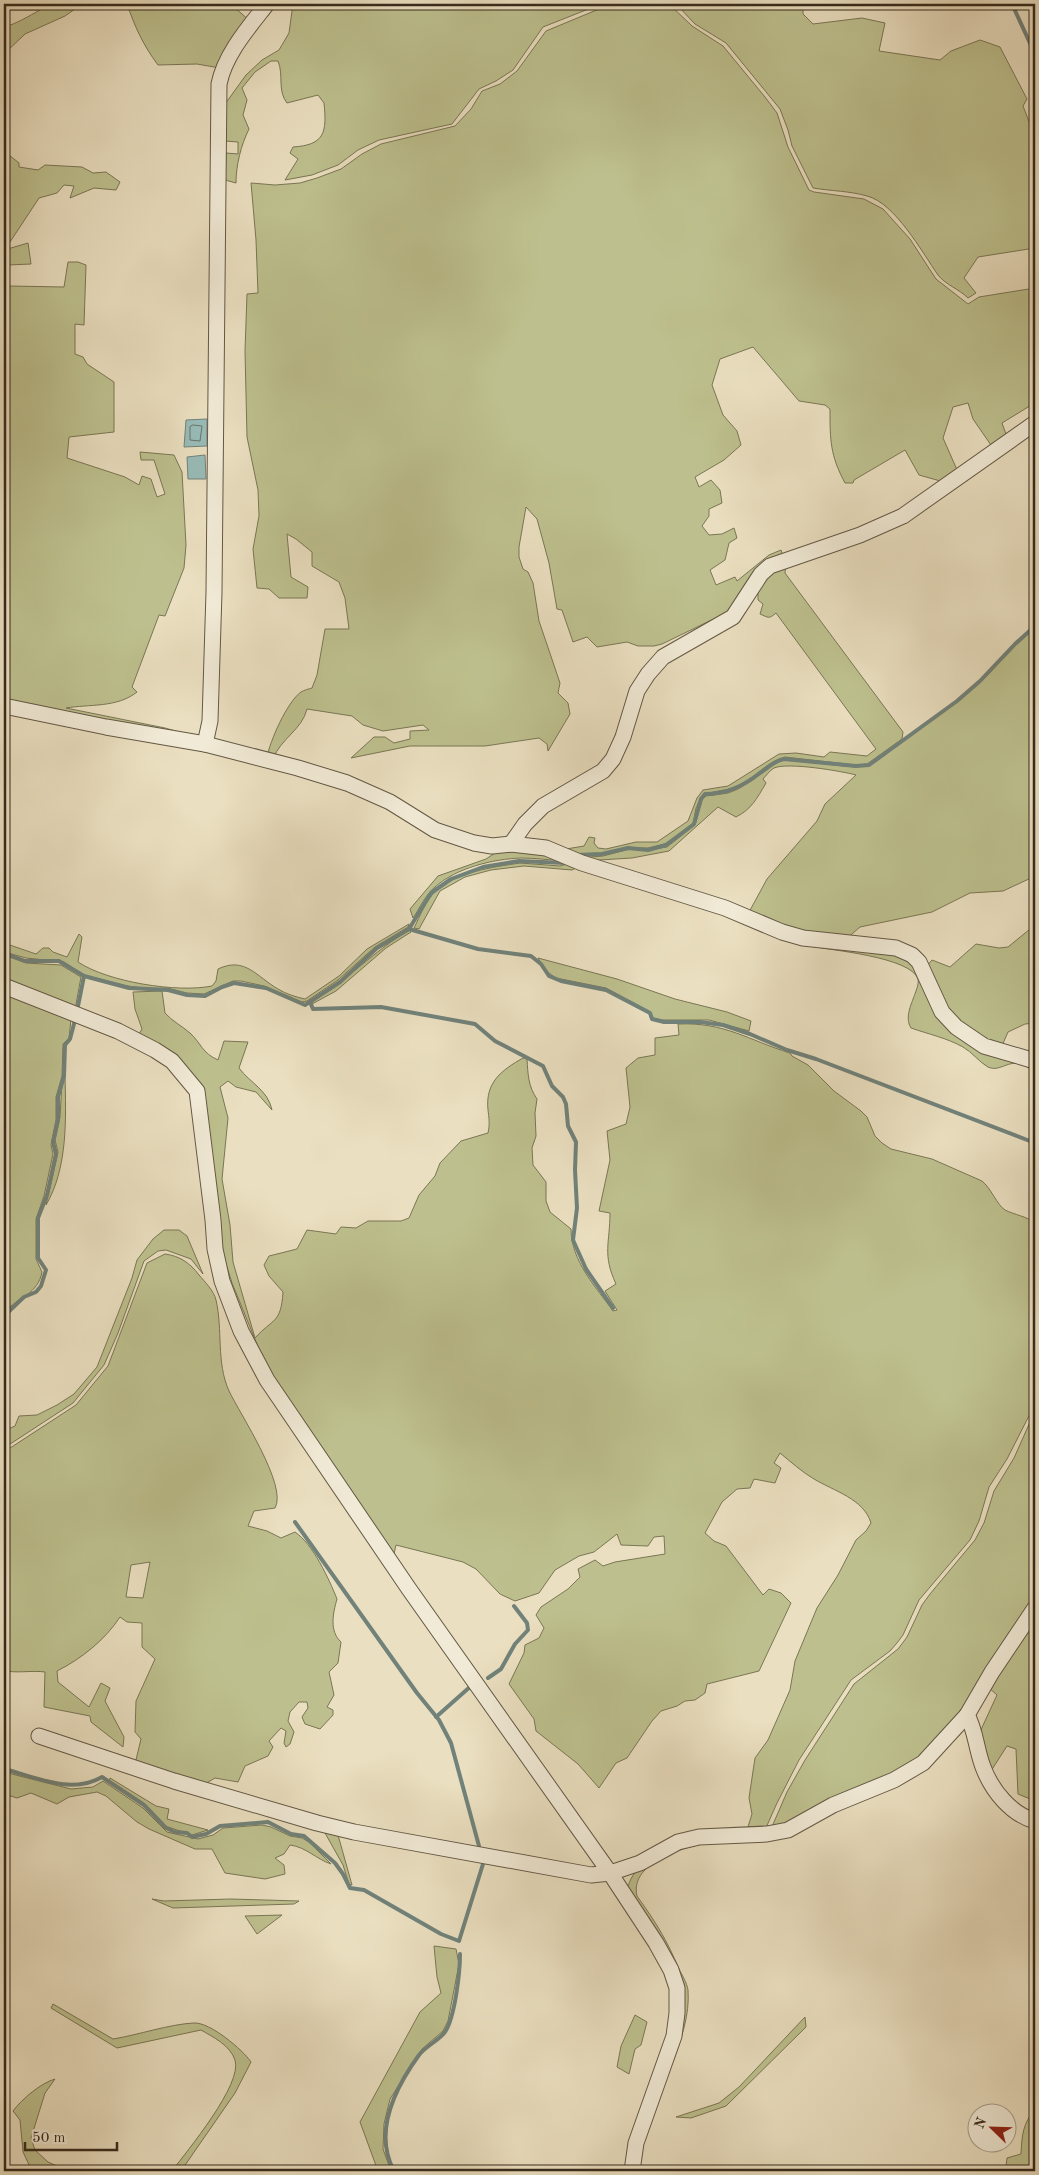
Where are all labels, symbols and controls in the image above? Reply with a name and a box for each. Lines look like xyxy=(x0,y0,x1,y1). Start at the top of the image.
north arrow xyxy=(966,2102,1016,2152)
text: N xyxy=(972,2115,990,2131)
scale bar xyxy=(25,2120,118,2152)
text: 50 m xyxy=(32,2131,66,2146)

